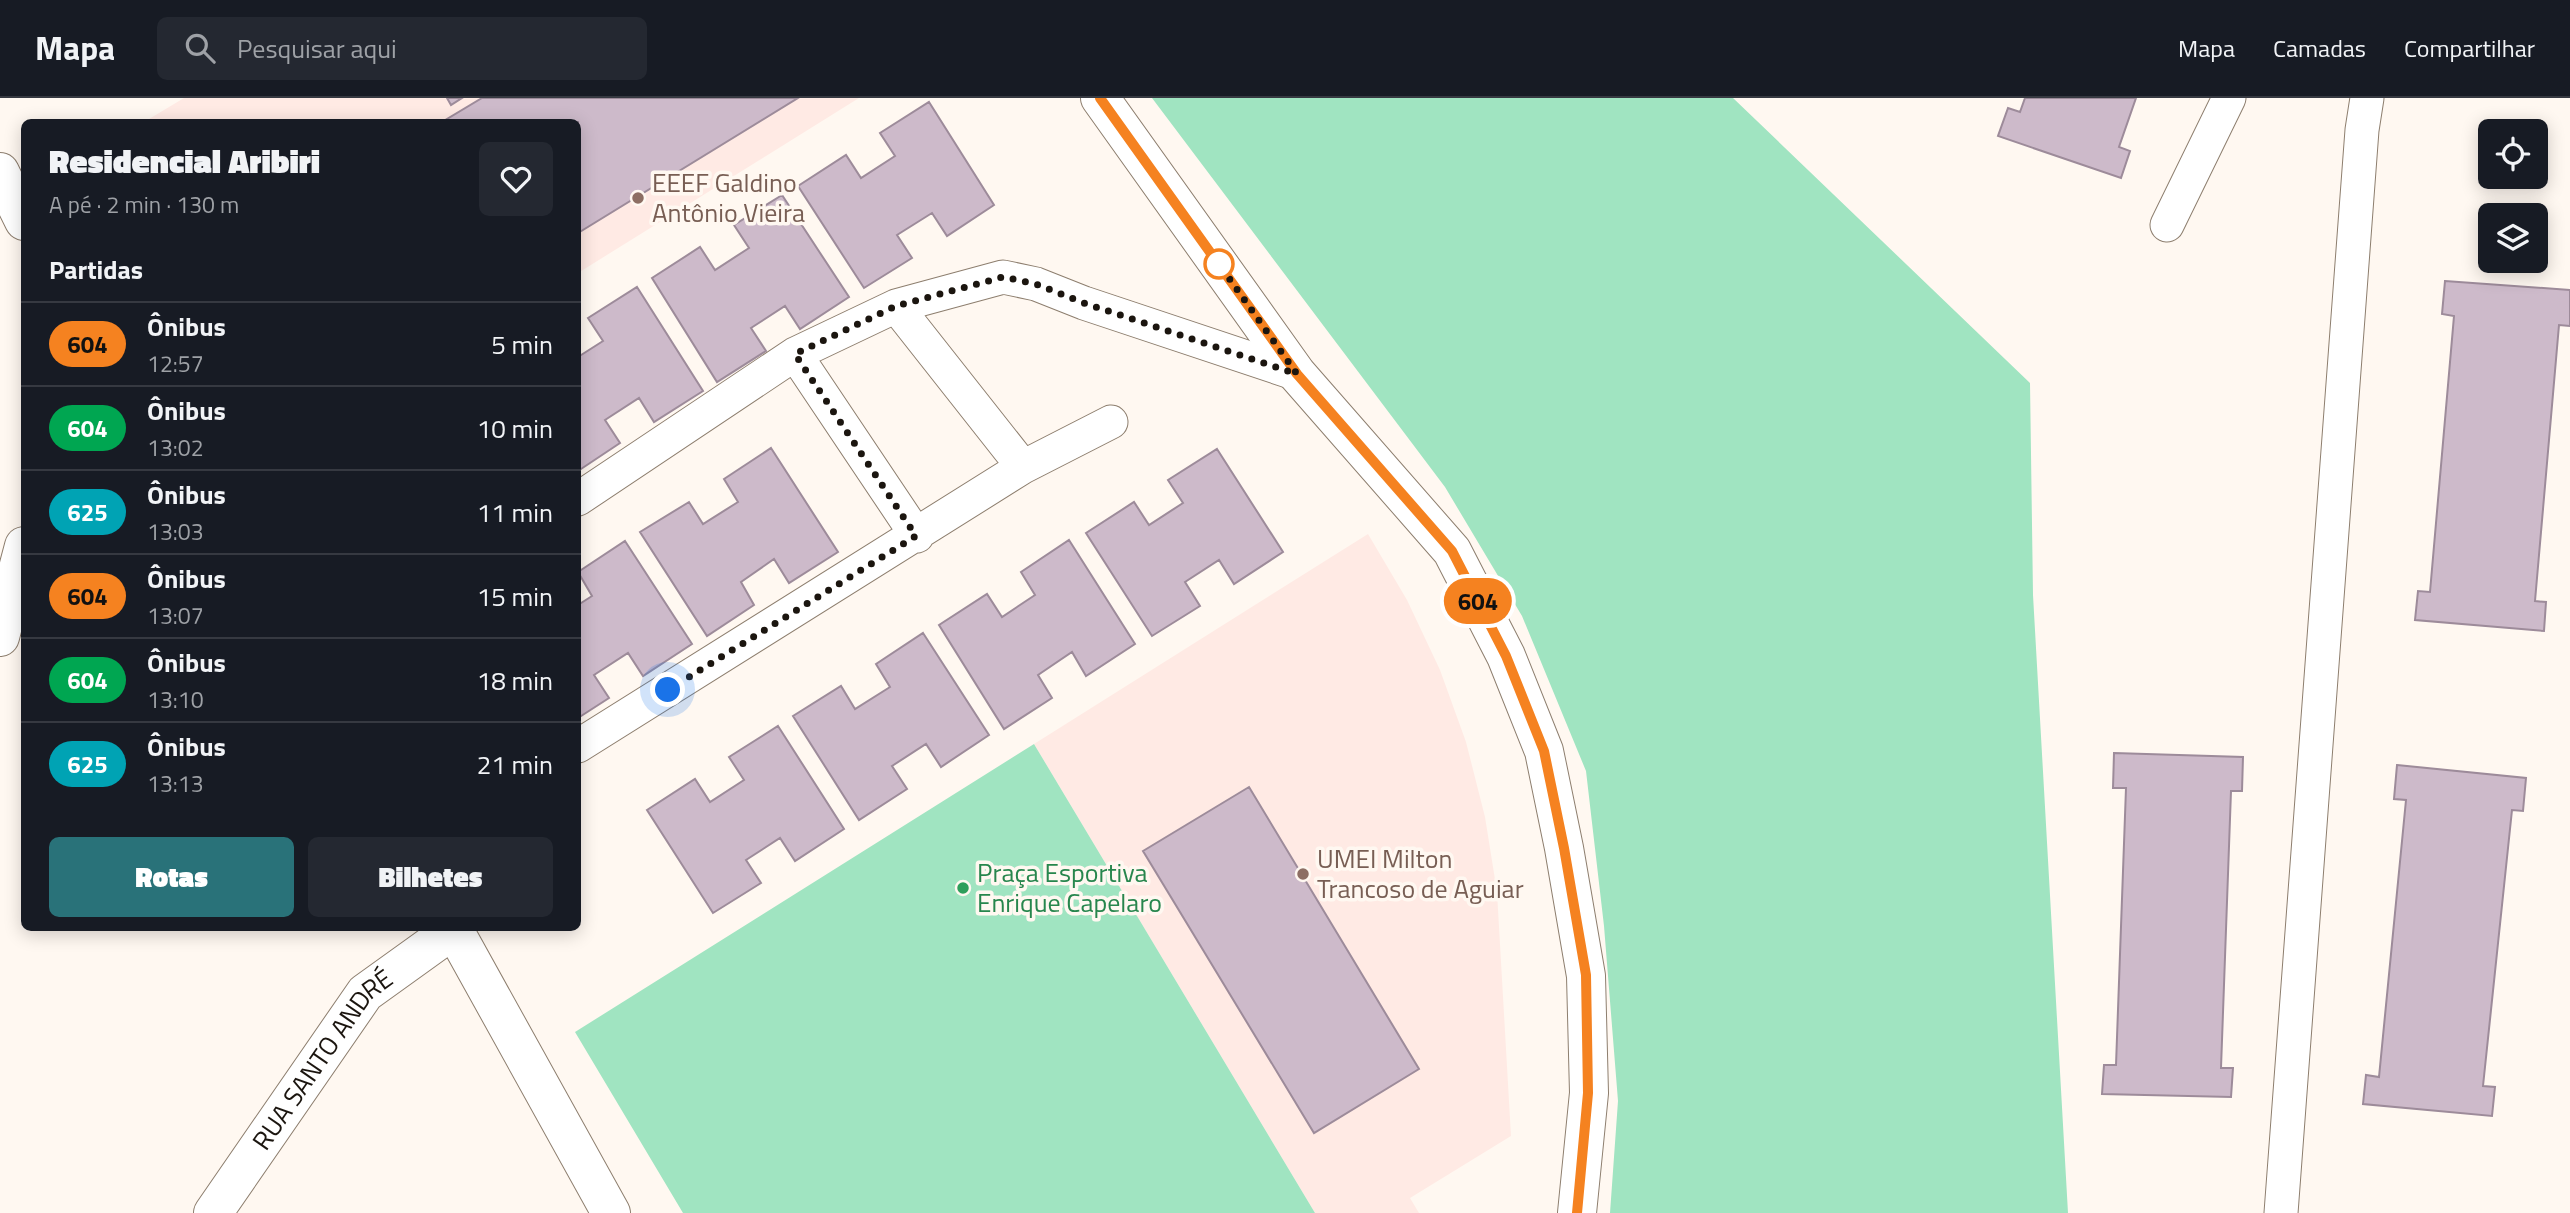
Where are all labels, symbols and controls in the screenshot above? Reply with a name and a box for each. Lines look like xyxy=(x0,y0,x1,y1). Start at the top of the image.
search box xyxy=(157,17,647,80)
text: Mapa xyxy=(35,23,115,73)
icon: search xyxy=(181,29,219,67)
text: Pesquisar aqui xyxy=(237,29,397,68)
text: Mapa xyxy=(2178,30,2235,66)
text: Camadas xyxy=(2273,30,2366,66)
text: Compartilhar xyxy=(2404,30,2535,66)
map controls xyxy=(2478,119,2548,273)
button: locate xyxy=(2478,119,2548,189)
text: Residencial Aribiri xyxy=(49,136,320,186)
button: heart xyxy=(479,142,553,216)
place label: EEEF Galdino Antônio Vieira xyxy=(652,163,805,232)
text: A pé · 2 min · 130 m xyxy=(49,187,239,222)
marker: EEEF Galdino Antônio Vieira xyxy=(630,190,646,206)
button: layers xyxy=(2478,203,2548,273)
unlabelled marker xyxy=(1204,249,1234,279)
text: Partidas xyxy=(49,250,143,289)
text: Ônibus xyxy=(147,307,226,346)
text: 5 min xyxy=(491,325,553,364)
text: 604 xyxy=(67,326,108,362)
text: 12:57 xyxy=(147,346,204,381)
text: Ônibus xyxy=(147,391,226,430)
text: 10 min xyxy=(477,409,553,448)
text: 604 xyxy=(67,410,108,446)
text: 13:02 xyxy=(147,430,204,465)
text: Ônibus xyxy=(147,475,226,514)
text: 11 min xyxy=(477,493,553,532)
text: 625 xyxy=(67,494,108,530)
text: 13:03 xyxy=(147,514,204,549)
text: Ônibus xyxy=(147,559,226,598)
text: 15 min xyxy=(477,577,553,616)
text: 604 xyxy=(67,578,108,614)
line badge: 604 xyxy=(1438,578,1518,624)
text: 604 xyxy=(1458,583,1498,619)
text: 13:07 xyxy=(147,598,204,633)
text: Ônibus xyxy=(147,643,226,682)
text: 18 min xyxy=(477,661,553,700)
text: 604 xyxy=(67,662,108,698)
your location xyxy=(650,672,685,707)
text: 13:10 xyxy=(147,682,204,717)
text: Ônibus xyxy=(147,727,226,766)
text: 21 min xyxy=(477,745,553,784)
text: 625 xyxy=(67,746,108,782)
text: 13:13 xyxy=(147,766,204,801)
button: Rotas xyxy=(49,837,294,917)
button: Bilhetes xyxy=(308,837,553,917)
place label: UMEI Milton Trancoso de Aguiar xyxy=(1317,839,1524,908)
place label: Praça Esportiva Enrique Capelaro xyxy=(977,853,1162,922)
marker: UMEI Milton Trancoso de Aguiar xyxy=(1295,866,1311,882)
marker: Praça Esportiva Enrique Capelaro xyxy=(955,880,971,896)
street label: RUA SANTO ANDRÉ xyxy=(242,959,401,1158)

